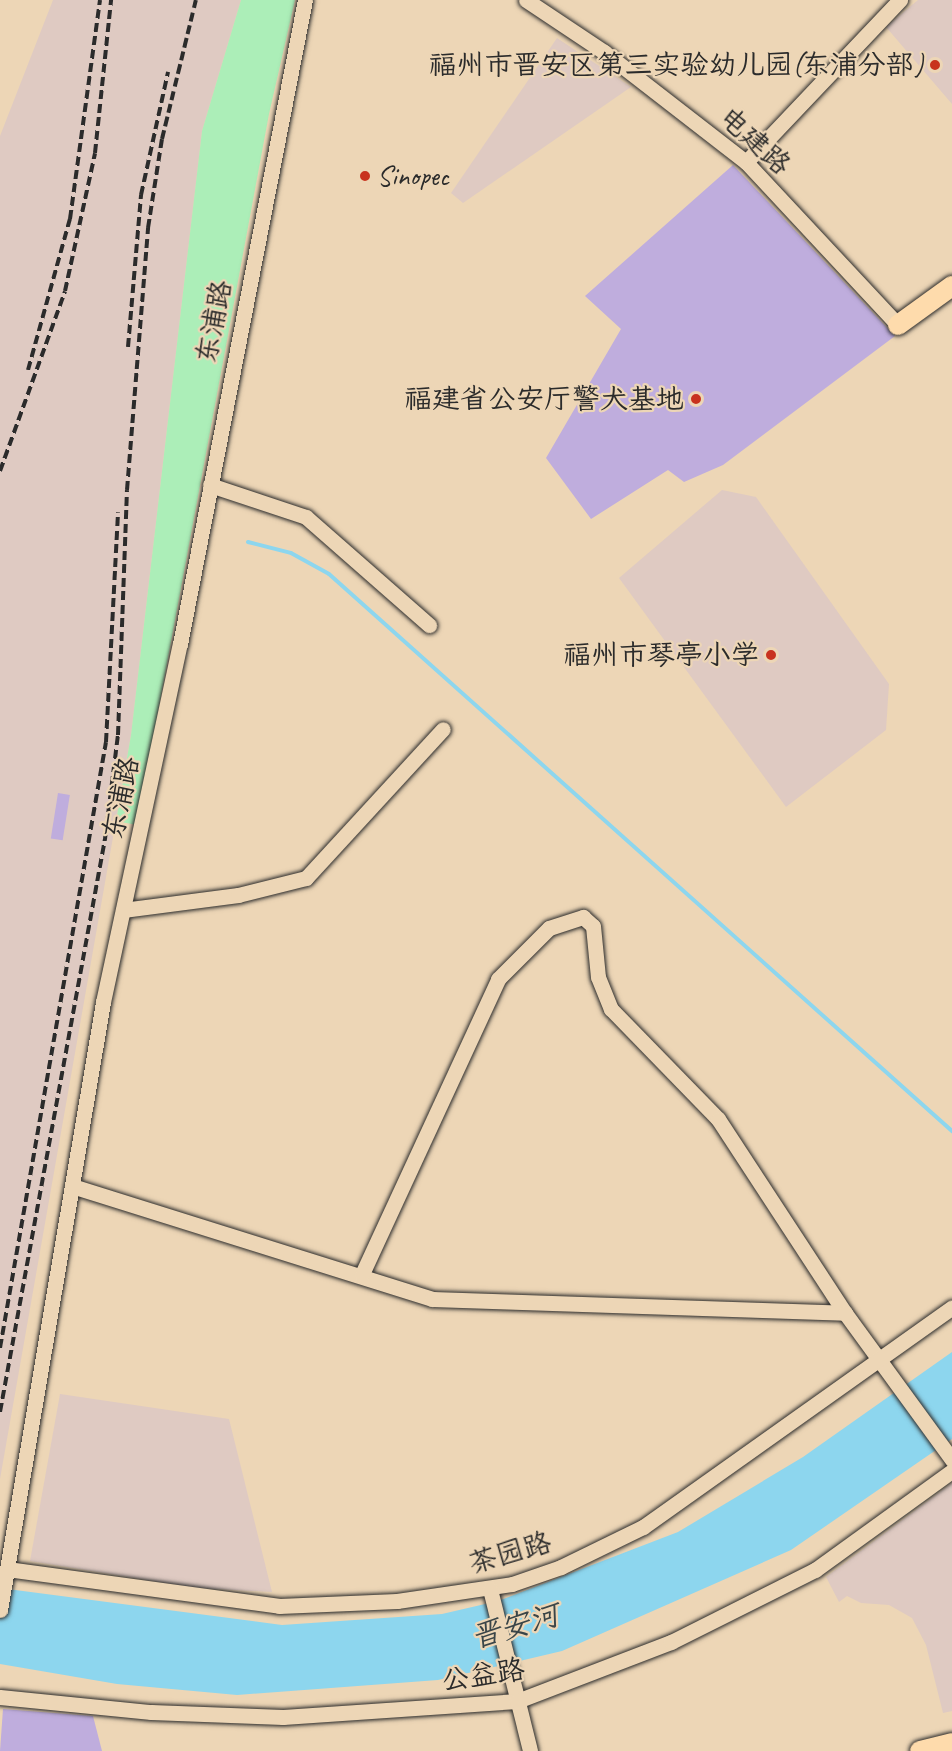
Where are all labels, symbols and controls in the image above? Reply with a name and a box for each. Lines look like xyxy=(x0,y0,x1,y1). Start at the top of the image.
place label: 福州市晋安区第三实验幼儿园(东浦分部) xyxy=(429,48,923,82)
marker: 福州市晋安区第三实验幼儿园(东浦分部) xyxy=(928,58,942,72)
street label: 电建路 xyxy=(713,100,797,182)
place label: Sinopec xyxy=(377,159,449,193)
marker: Sinopec xyxy=(358,169,372,183)
street label: 东浦路 xyxy=(189,278,239,366)
place label: 福建省公安厅警犬基地 xyxy=(404,382,684,416)
marker: 福建省公安厅警犬基地 xyxy=(689,392,703,406)
place label: 福州市琴亭小学 xyxy=(563,638,759,672)
marker: 福州市琴亭小学 xyxy=(764,648,778,662)
street label: 东浦路 xyxy=(96,753,146,843)
street label: 茶园路 xyxy=(465,1525,555,1581)
water label: 晋安河 xyxy=(467,1596,563,1656)
street label: 公益路 xyxy=(439,1653,527,1697)

